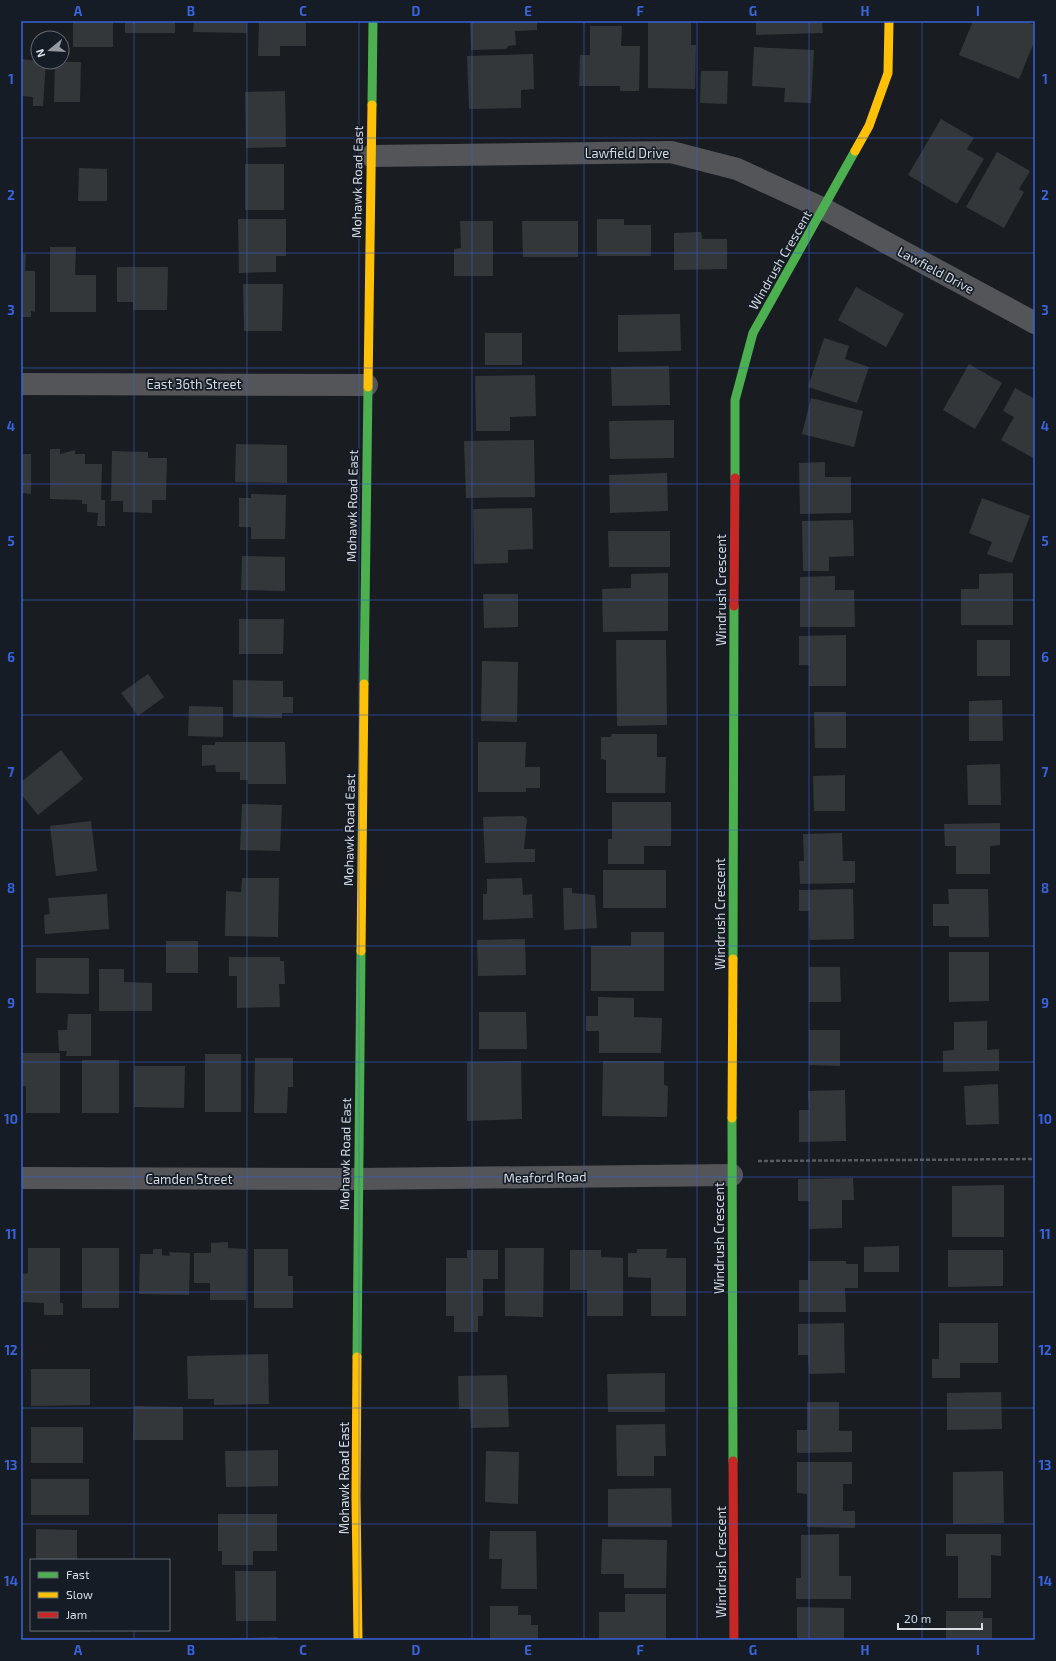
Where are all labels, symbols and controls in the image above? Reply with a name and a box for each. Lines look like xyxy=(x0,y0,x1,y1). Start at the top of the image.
text: A xyxy=(74,3,83,19)
text: B xyxy=(187,3,195,19)
text: C xyxy=(299,3,307,19)
text: D xyxy=(412,3,421,19)
text: E xyxy=(524,3,532,19)
text: F xyxy=(636,3,644,19)
text: G xyxy=(749,3,757,19)
text: H xyxy=(861,3,870,19)
text: I xyxy=(976,3,980,19)
north arrow xyxy=(30,30,70,70)
text: N xyxy=(33,47,47,59)
text: 1 xyxy=(8,71,14,87)
text: 1 xyxy=(1042,71,1048,87)
street label: Mohawk Road East xyxy=(348,126,366,238)
street label: Lawfield Drive xyxy=(585,145,669,161)
text: 2 xyxy=(7,187,15,203)
text: 2 xyxy=(1041,187,1049,203)
street label: Windrush Crescent xyxy=(745,207,815,313)
street label: Lawfield Drive xyxy=(895,243,977,297)
text: 3 xyxy=(7,302,15,318)
text: 3 xyxy=(1041,302,1049,318)
street label: East 36th Street xyxy=(146,376,242,392)
text: 4 xyxy=(7,418,15,434)
text: 4 xyxy=(1041,418,1049,434)
street label: Mohawk Road East xyxy=(343,450,361,562)
text: 5 xyxy=(7,533,15,549)
text: 5 xyxy=(1041,533,1049,549)
street label: Windrush Crescent xyxy=(713,534,729,646)
text: 6 xyxy=(7,649,15,665)
text: 6 xyxy=(1041,649,1049,665)
text: 7 xyxy=(8,764,15,780)
text: 7 xyxy=(1042,764,1049,780)
street label: Mohawk Road East xyxy=(340,774,358,886)
street label: Windrush Crescent xyxy=(712,858,728,970)
text: 8 xyxy=(7,880,15,896)
text: 8 xyxy=(1041,880,1049,896)
text: 9 xyxy=(7,995,15,1011)
text: 9 xyxy=(1041,995,1049,1011)
street label: Mohawk Road East xyxy=(336,1098,354,1210)
text: 10 xyxy=(4,1111,18,1127)
text: 10 xyxy=(1038,1111,1052,1127)
street label: Meaford Road xyxy=(503,1168,587,1186)
street label: Camden Street xyxy=(146,1171,233,1187)
street label: Windrush Crescent xyxy=(711,1182,727,1294)
text: 11 xyxy=(5,1226,17,1242)
text: 11 xyxy=(1039,1226,1051,1242)
text: 12 xyxy=(4,1342,18,1358)
text: 12 xyxy=(1038,1342,1052,1358)
street label: Mohawk Road East xyxy=(336,1422,352,1534)
text: 13 xyxy=(5,1457,18,1473)
text: 13 xyxy=(1039,1457,1052,1473)
street label: Windrush Crescent xyxy=(713,1506,729,1618)
legend xyxy=(30,1559,170,1631)
text: Fast xyxy=(66,1567,90,1581)
text: 14 xyxy=(4,1573,18,1589)
text: 14 xyxy=(1038,1573,1052,1589)
text: Slow xyxy=(66,1587,93,1601)
scale bar xyxy=(898,1605,982,1631)
text: Jam xyxy=(66,1607,87,1621)
text: 20 m xyxy=(904,1611,931,1625)
text: A xyxy=(74,1642,83,1658)
text: B xyxy=(187,1642,195,1658)
text: C xyxy=(299,1642,307,1658)
text: D xyxy=(412,1642,421,1658)
text: E xyxy=(524,1642,532,1658)
text: F xyxy=(636,1642,644,1658)
text: G xyxy=(749,1642,757,1658)
text: H xyxy=(861,1642,870,1658)
text: I xyxy=(976,1642,980,1658)

